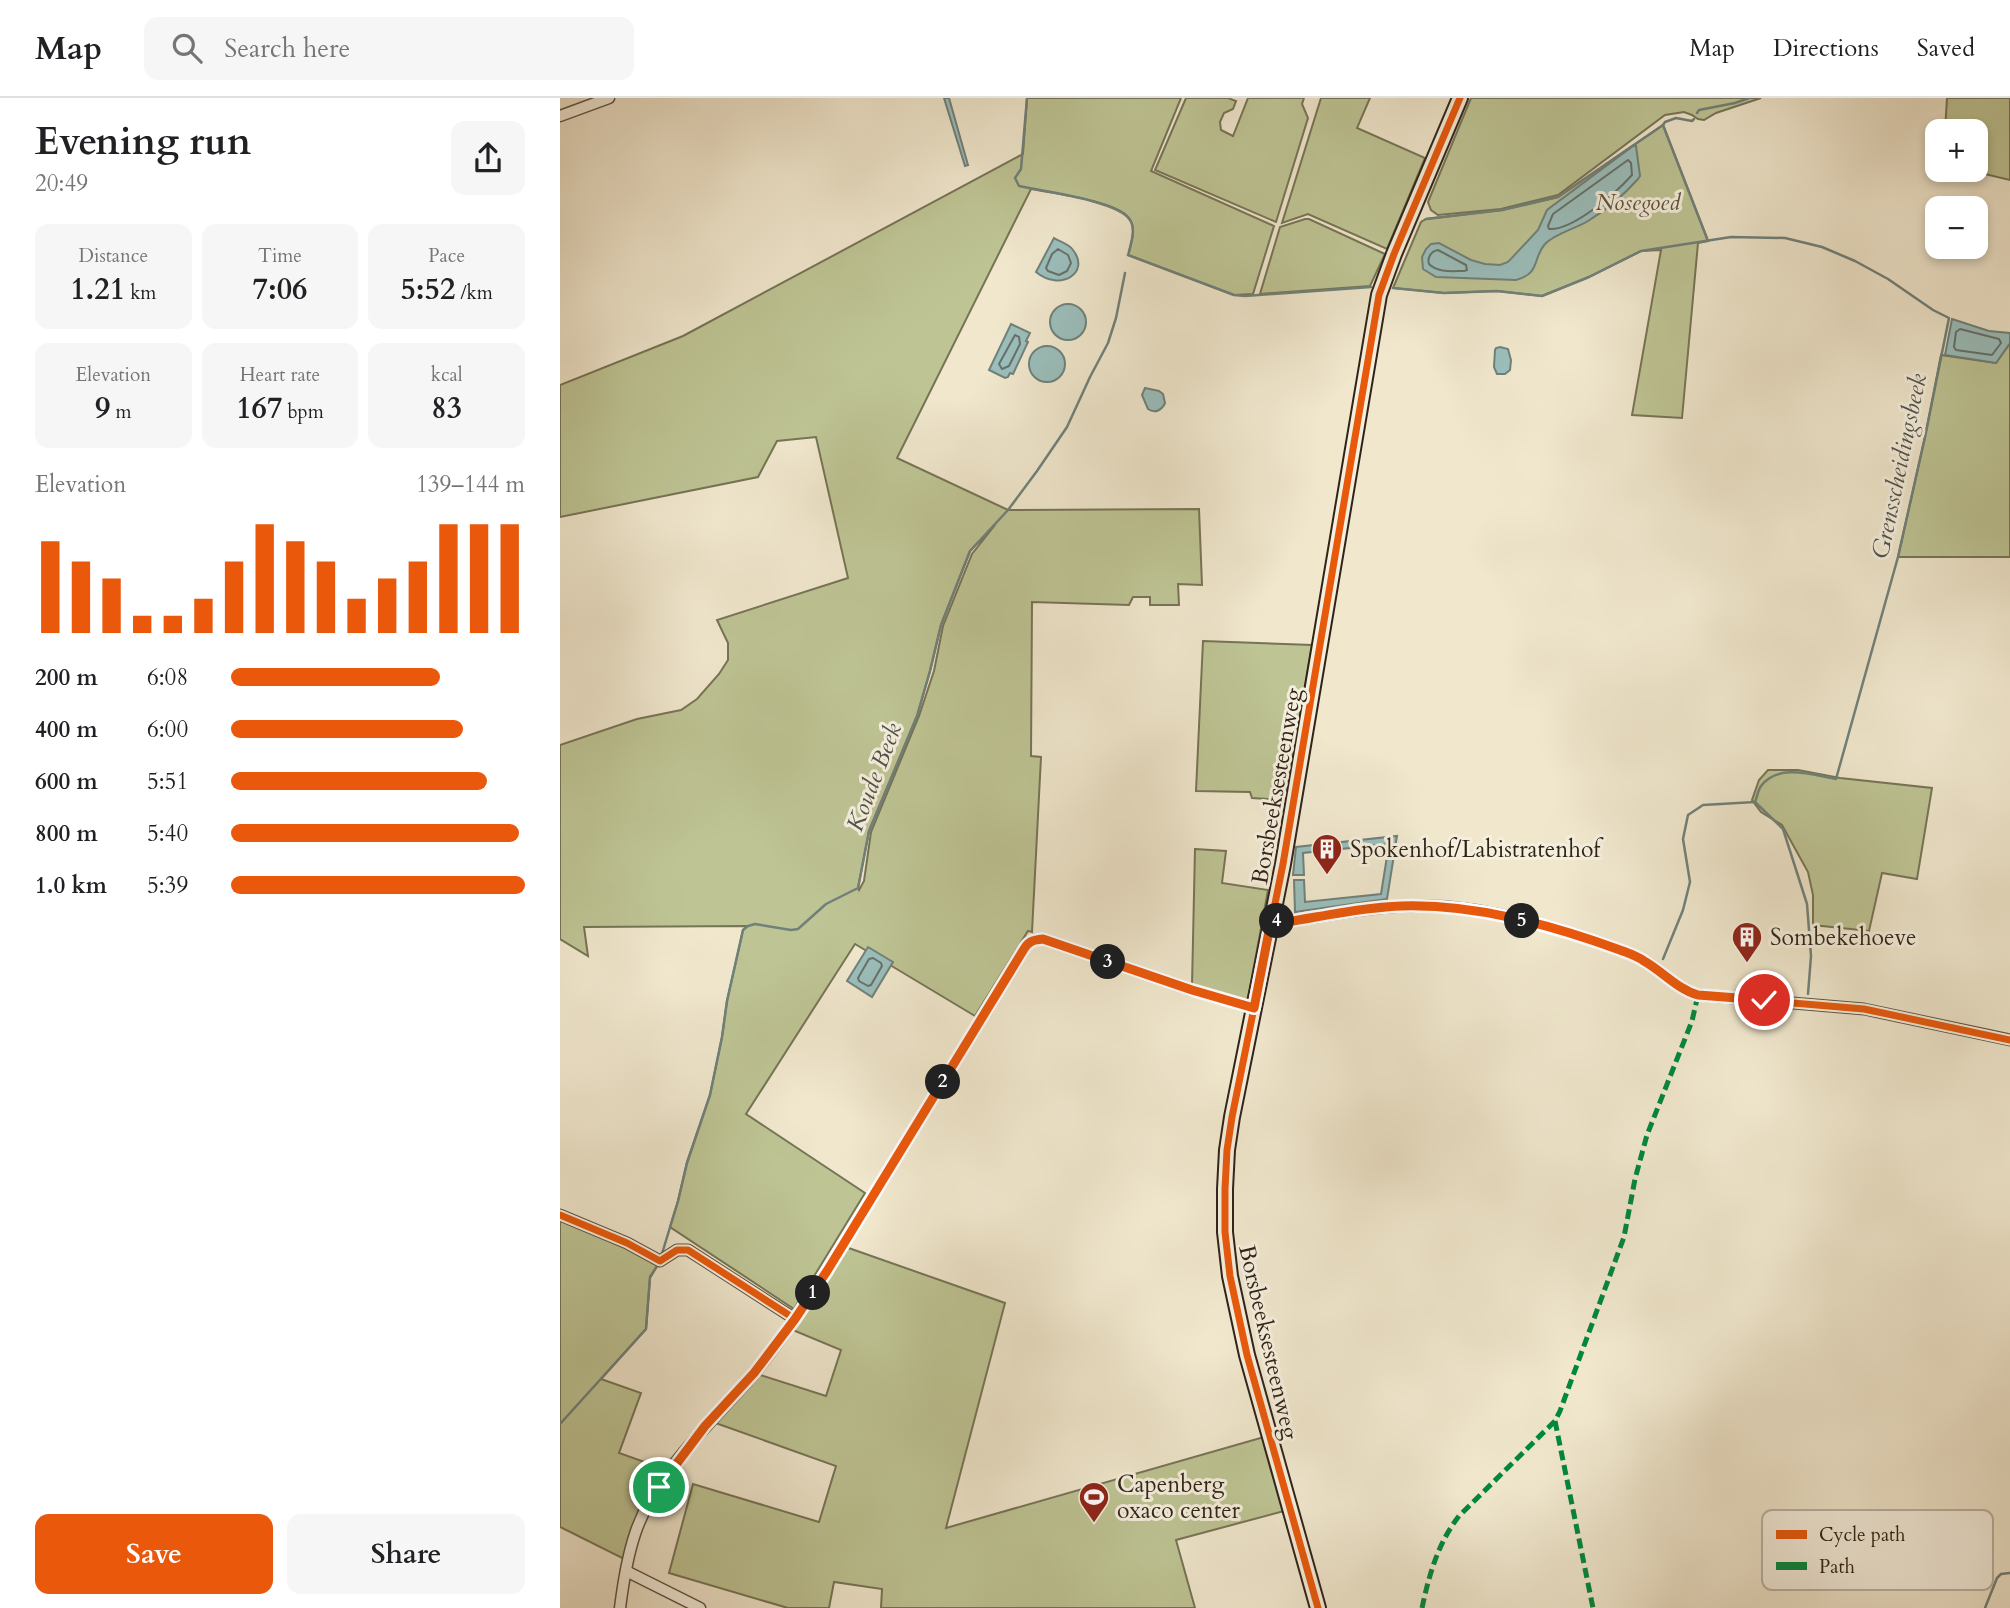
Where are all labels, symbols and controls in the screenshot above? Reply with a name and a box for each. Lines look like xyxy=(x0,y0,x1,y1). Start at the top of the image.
search box xyxy=(144,17,634,80)
text: Map xyxy=(35,26,102,71)
icon: search xyxy=(168,29,206,67)
text: Search here xyxy=(224,31,350,66)
text: Map xyxy=(1689,32,1735,65)
text: Directions xyxy=(1773,32,1879,65)
text: Saved xyxy=(1917,32,1975,65)
text: Evening run xyxy=(35,116,251,168)
map controls xyxy=(1925,119,1988,259)
button: + xyxy=(1925,119,1988,182)
button: share xyxy=(451,121,525,195)
text: 20:49 xyxy=(35,168,88,199)
park label: Nosegoed xyxy=(1596,187,1681,218)
button: − xyxy=(1925,196,1988,259)
text: Distance xyxy=(79,243,148,269)
text: Time xyxy=(258,243,302,269)
text: Pace xyxy=(428,243,465,269)
text: 1.21 xyxy=(70,269,125,310)
text: 7:06 xyxy=(253,269,307,310)
text: 5:52 xyxy=(401,269,455,310)
text: km xyxy=(125,280,156,306)
text: /km xyxy=(455,280,493,306)
text: Elevation xyxy=(76,362,151,388)
text: Heart rate xyxy=(240,362,320,388)
text: kcal xyxy=(431,362,463,388)
water label: Grensscheidingsbeek xyxy=(1864,370,1935,562)
text: 9 xyxy=(95,388,110,429)
text: 167 xyxy=(236,388,282,429)
text: 83 xyxy=(431,388,462,429)
text: m xyxy=(110,399,132,425)
text: bpm xyxy=(282,399,324,425)
text: Elevation xyxy=(35,469,126,500)
text: 139–144 m xyxy=(416,469,525,500)
text: 200 m xyxy=(35,662,98,693)
text: 6:08 xyxy=(147,662,188,693)
street label: Borsbeeksesteenweg xyxy=(1244,686,1309,887)
text: 400 m xyxy=(35,714,98,745)
text: 6:00 xyxy=(147,714,188,745)
water label: Koude Beek xyxy=(839,718,910,836)
text: 600 m xyxy=(35,766,98,797)
text: 5:51 xyxy=(147,766,188,797)
text: 800 m xyxy=(35,818,98,849)
text: 5:40 xyxy=(147,818,188,849)
building icon: Spokenhof/Labistratenhof xyxy=(1310,832,1344,876)
place label: Spokenhof/Labistratenhof xyxy=(1350,834,1604,865)
text: 1.0 km xyxy=(35,870,107,901)
text: 5:39 xyxy=(147,870,188,901)
pin: 4 xyxy=(1260,904,1294,938)
pin: 5 xyxy=(1504,904,1539,938)
text: 4 xyxy=(1272,907,1281,933)
text: 5 xyxy=(1517,907,1526,933)
building icon: Sombekehoeve xyxy=(1730,920,1764,964)
place label: Sombekehoeve xyxy=(1770,922,1917,953)
pin: 3 xyxy=(1090,944,1126,980)
text: 3 xyxy=(1103,948,1112,974)
pin xyxy=(1734,970,1794,1030)
icon: check xyxy=(1745,981,1783,1019)
pin: 2 xyxy=(926,1065,960,1100)
text: 2 xyxy=(938,1068,947,1094)
street label: Borsbeeksesteenweg xyxy=(1231,1242,1306,1442)
pin: 1 xyxy=(796,1276,830,1310)
text: 1 xyxy=(808,1279,817,1305)
pin xyxy=(629,1457,689,1517)
icon: arrive xyxy=(640,1468,678,1506)
place label: Capenberg oxaco center xyxy=(1117,1469,1241,1526)
sports icon: Capenberg oxaco center xyxy=(1077,1480,1111,1524)
legend xyxy=(1762,1510,1993,1590)
button: Save xyxy=(35,1514,273,1594)
button: Share xyxy=(287,1514,525,1594)
text: Cycle path xyxy=(1819,1522,1906,1548)
text: Path xyxy=(1819,1554,1855,1580)

